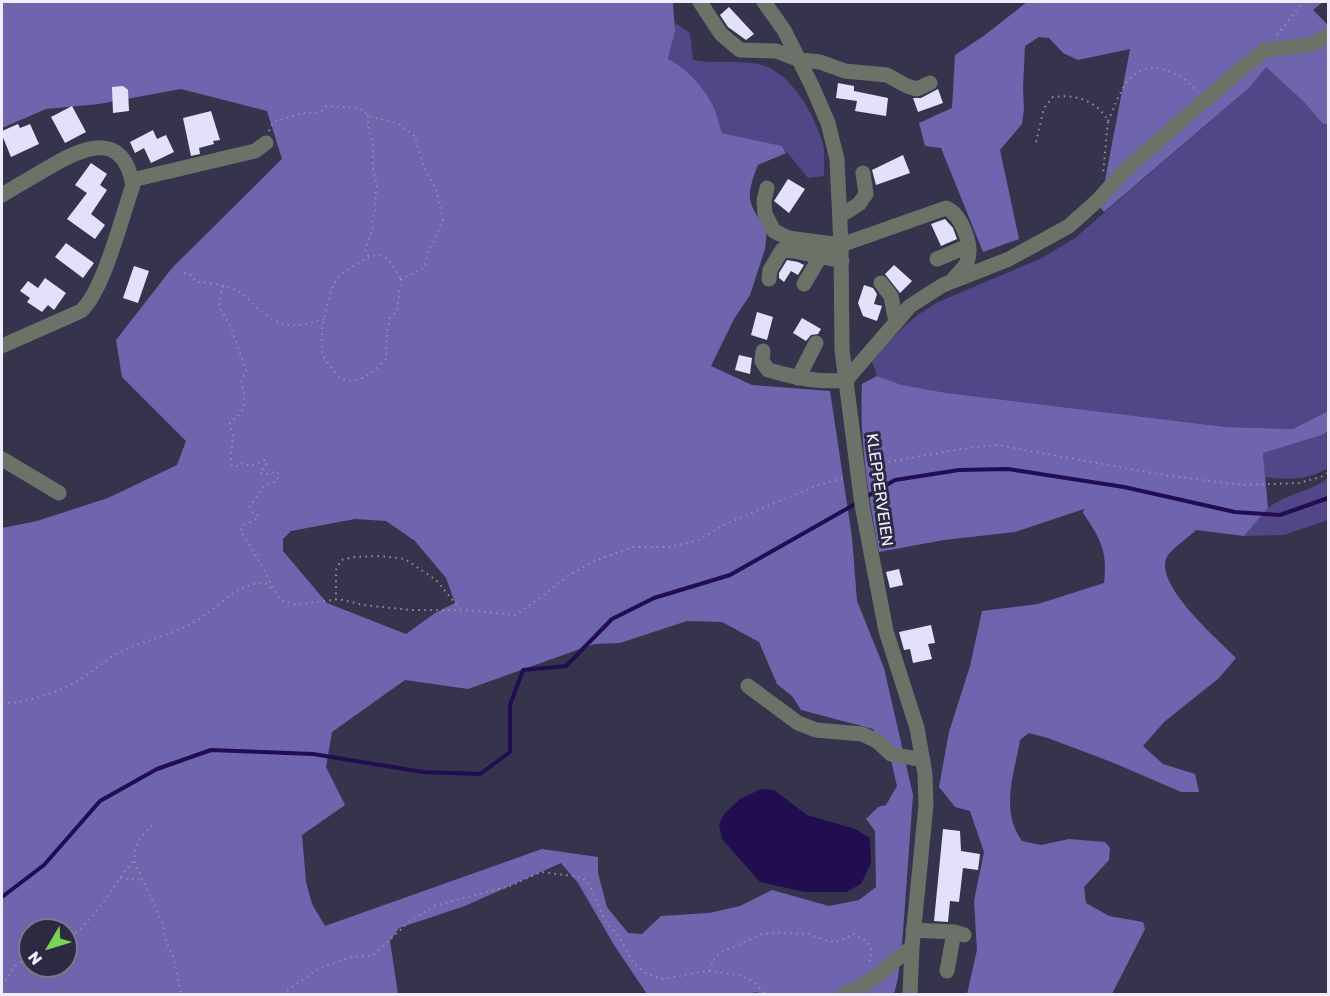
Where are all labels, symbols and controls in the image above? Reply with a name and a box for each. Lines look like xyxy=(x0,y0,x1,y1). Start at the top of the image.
street label: KLEPPERVEIEN xyxy=(862,432,896,548)
north arrow xyxy=(18,918,78,978)
text: N xyxy=(24,948,46,969)

